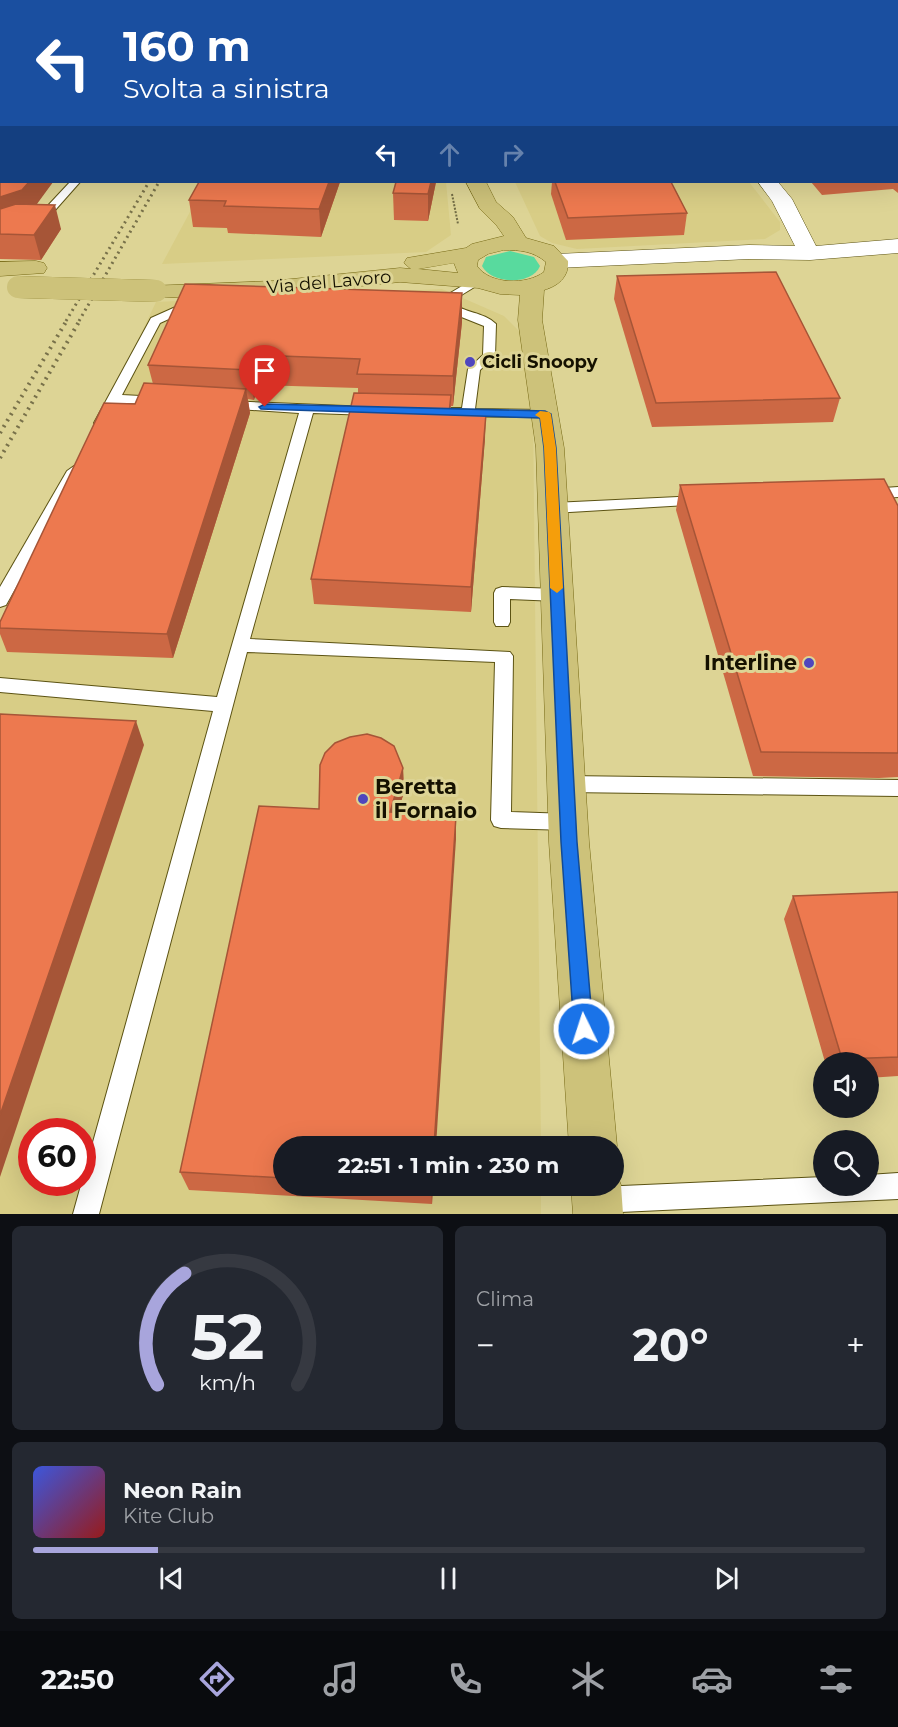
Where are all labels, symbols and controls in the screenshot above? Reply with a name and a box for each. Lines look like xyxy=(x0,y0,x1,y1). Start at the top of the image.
text: 160 m xyxy=(123,20,251,72)
icon: left xyxy=(24,24,102,102)
text: Svolta a sinistra xyxy=(123,72,330,105)
icon: left xyxy=(370,138,403,171)
icon: ahead xyxy=(433,138,466,171)
icon: right xyxy=(496,138,529,171)
street label: Via del Lavoro xyxy=(266,266,392,298)
pin xyxy=(239,345,290,407)
place label: Cicli Snoopy xyxy=(482,351,598,373)
icon: arrive xyxy=(248,354,281,387)
marker: Cicli Snoopy xyxy=(463,355,477,369)
place label: Interline xyxy=(704,650,797,675)
marker: Interline xyxy=(802,656,816,670)
place label: Beretta il Fornaio xyxy=(375,774,477,823)
marker: Beretta il Fornaio xyxy=(356,792,370,806)
position arrow xyxy=(552,997,616,1061)
map controls xyxy=(813,1052,879,1196)
button: sound xyxy=(813,1052,879,1118)
speed limit sign: 60 xyxy=(18,1118,96,1196)
button: search xyxy=(813,1130,879,1196)
text: 22:51 · 1 min · 230 m xyxy=(338,1152,559,1179)
text: Clima xyxy=(476,1287,534,1311)
text: 52 xyxy=(191,1299,264,1375)
text: 20° xyxy=(633,1317,708,1372)
text: − xyxy=(476,1325,495,1365)
text: + xyxy=(846,1325,865,1365)
text: km/h xyxy=(199,1369,256,1395)
text: Neon Rain xyxy=(123,1477,242,1504)
text: Kite Club xyxy=(123,1504,214,1528)
icon: previous xyxy=(155,1562,188,1595)
icon: pause xyxy=(432,1562,465,1595)
icon: next xyxy=(710,1562,743,1595)
icon: directions xyxy=(196,1658,238,1700)
icon: music xyxy=(320,1658,362,1700)
icon: phone xyxy=(444,1658,486,1700)
icon: climate xyxy=(567,1658,609,1700)
icon: car xyxy=(691,1658,733,1700)
icon: filters xyxy=(815,1658,857,1700)
text: 22:50 xyxy=(41,1663,114,1696)

